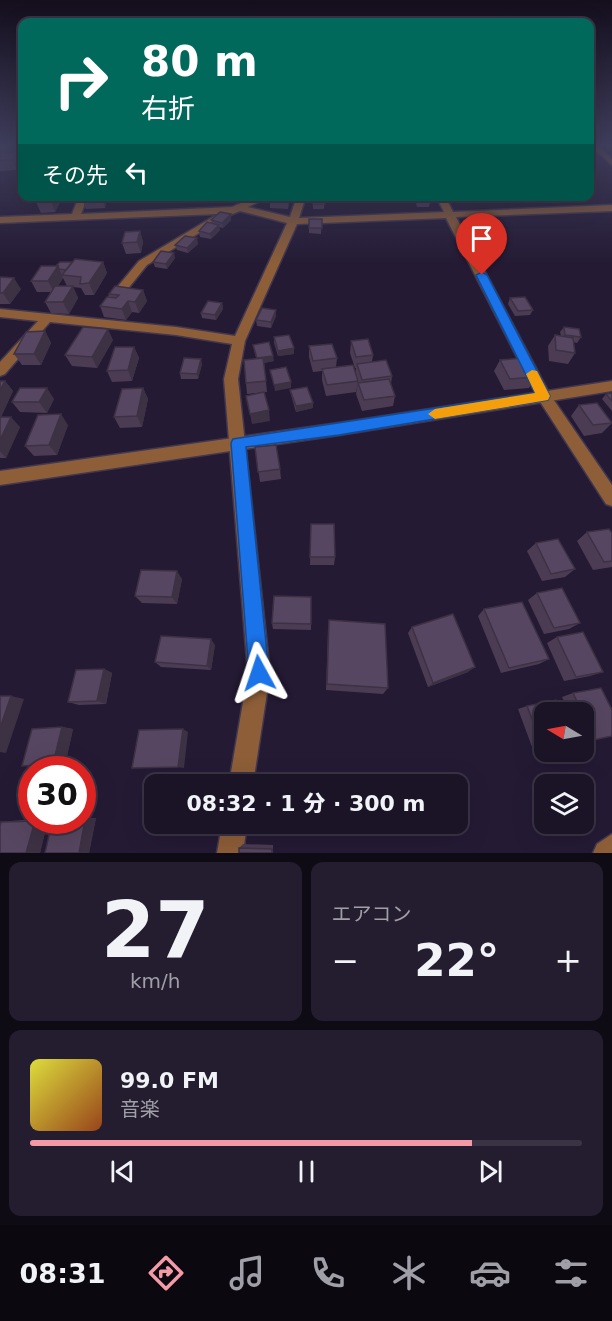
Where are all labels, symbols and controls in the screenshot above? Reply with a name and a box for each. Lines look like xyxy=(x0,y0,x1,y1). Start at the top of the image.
text: 80 m xyxy=(141,37,258,86)
icon: right xyxy=(42,42,120,120)
text: 右折 xyxy=(141,93,195,124)
icon: left xyxy=(120,156,153,189)
text: その先 xyxy=(42,163,108,188)
pin xyxy=(456,213,507,275)
icon: arrive xyxy=(465,222,498,255)
position arrow xyxy=(227,641,291,705)
north arrow xyxy=(534,702,594,762)
map controls xyxy=(534,702,594,834)
speed limit sign: 30 xyxy=(18,756,96,834)
button: layers xyxy=(534,774,594,834)
text: 08:32 · 1 分 · 300 m xyxy=(187,791,425,816)
text: 27 xyxy=(101,885,210,975)
text: エアコン xyxy=(332,902,412,926)
text: 22° xyxy=(414,934,499,987)
text: − xyxy=(332,941,359,980)
text: + xyxy=(554,941,582,980)
text: km/h xyxy=(130,969,180,993)
text: 99.0 FM xyxy=(120,1068,219,1093)
text: 音楽 xyxy=(120,1097,160,1121)
icon: previous xyxy=(106,1155,139,1188)
icon: pause xyxy=(290,1155,323,1188)
icon: next xyxy=(474,1155,507,1188)
icon: directions xyxy=(145,1252,187,1294)
icon: music xyxy=(226,1252,268,1294)
icon: phone xyxy=(307,1252,349,1294)
icon: climate xyxy=(388,1252,430,1294)
icon: car xyxy=(469,1252,511,1294)
icon: filters xyxy=(550,1252,592,1294)
text: 08:31 xyxy=(20,1258,106,1289)

